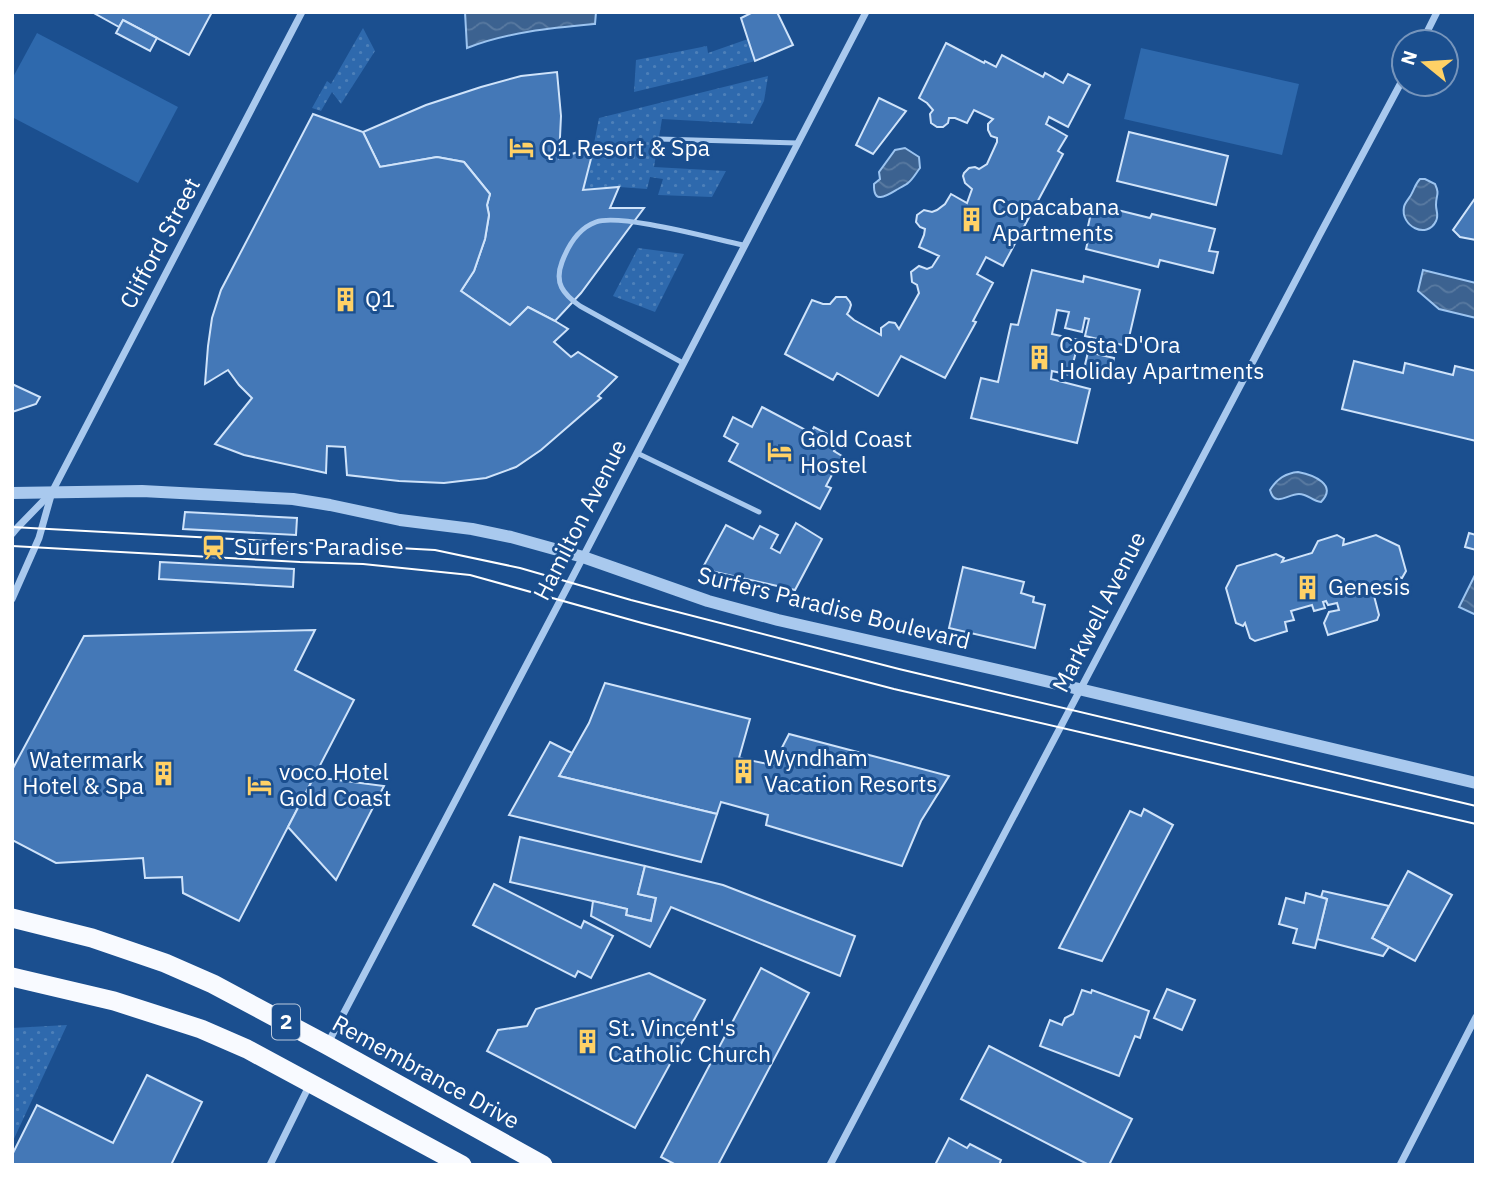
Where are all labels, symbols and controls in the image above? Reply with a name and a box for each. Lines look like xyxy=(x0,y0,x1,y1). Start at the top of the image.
north arrow xyxy=(1390,28,1460,98)
text: N xyxy=(1395,47,1422,68)
place label: Q1 Resort & Spa xyxy=(541,132,710,162)
hotel icon: Q1 Resort & Spa xyxy=(507,134,535,162)
street label: Clifford Street xyxy=(112,172,206,313)
place label: Copacabana Apartments xyxy=(992,191,1120,247)
building icon: Copacabana Apartments xyxy=(958,206,986,234)
place label: Q1 xyxy=(365,283,395,313)
building icon: Q1 xyxy=(331,285,359,313)
place label: Costa D'Ora Holiday Apartments xyxy=(1059,329,1265,385)
building icon: Costa D'Ora Holiday Apartments xyxy=(1025,344,1053,372)
place label: Gold Coast Hostel xyxy=(800,423,912,479)
street label: Hamilton Avenue xyxy=(526,434,633,605)
hotel icon: Gold Coast Hostel xyxy=(766,438,794,466)
street label: Markwell Avenue xyxy=(1045,526,1151,697)
place label: Surfers Paradise xyxy=(234,531,404,561)
station icon: Surfers Paradise xyxy=(200,533,228,561)
street label: Surfers Paradise Boulevard xyxy=(695,559,974,655)
place label: Genesis xyxy=(1328,571,1410,601)
building icon: Genesis xyxy=(1294,573,1322,601)
place label: Wyndham Vacation Resorts xyxy=(764,742,938,798)
place label: Watermark Hotel & Spa xyxy=(22,744,144,800)
place label: voco Hotel Gold Coast xyxy=(279,756,391,812)
building icon: Wyndham Vacation Resorts xyxy=(730,757,758,785)
building icon: Watermark Hotel & Spa xyxy=(150,759,178,787)
hotel icon: voco Hotel Gold Coast xyxy=(245,771,273,799)
road number: 2 xyxy=(272,1004,300,1040)
street label: Remembrance Drive xyxy=(328,1007,525,1135)
place label: St. Vincent's Catholic Church xyxy=(608,1012,771,1068)
building icon: St. Vincent's Catholic Church xyxy=(574,1027,602,1055)

